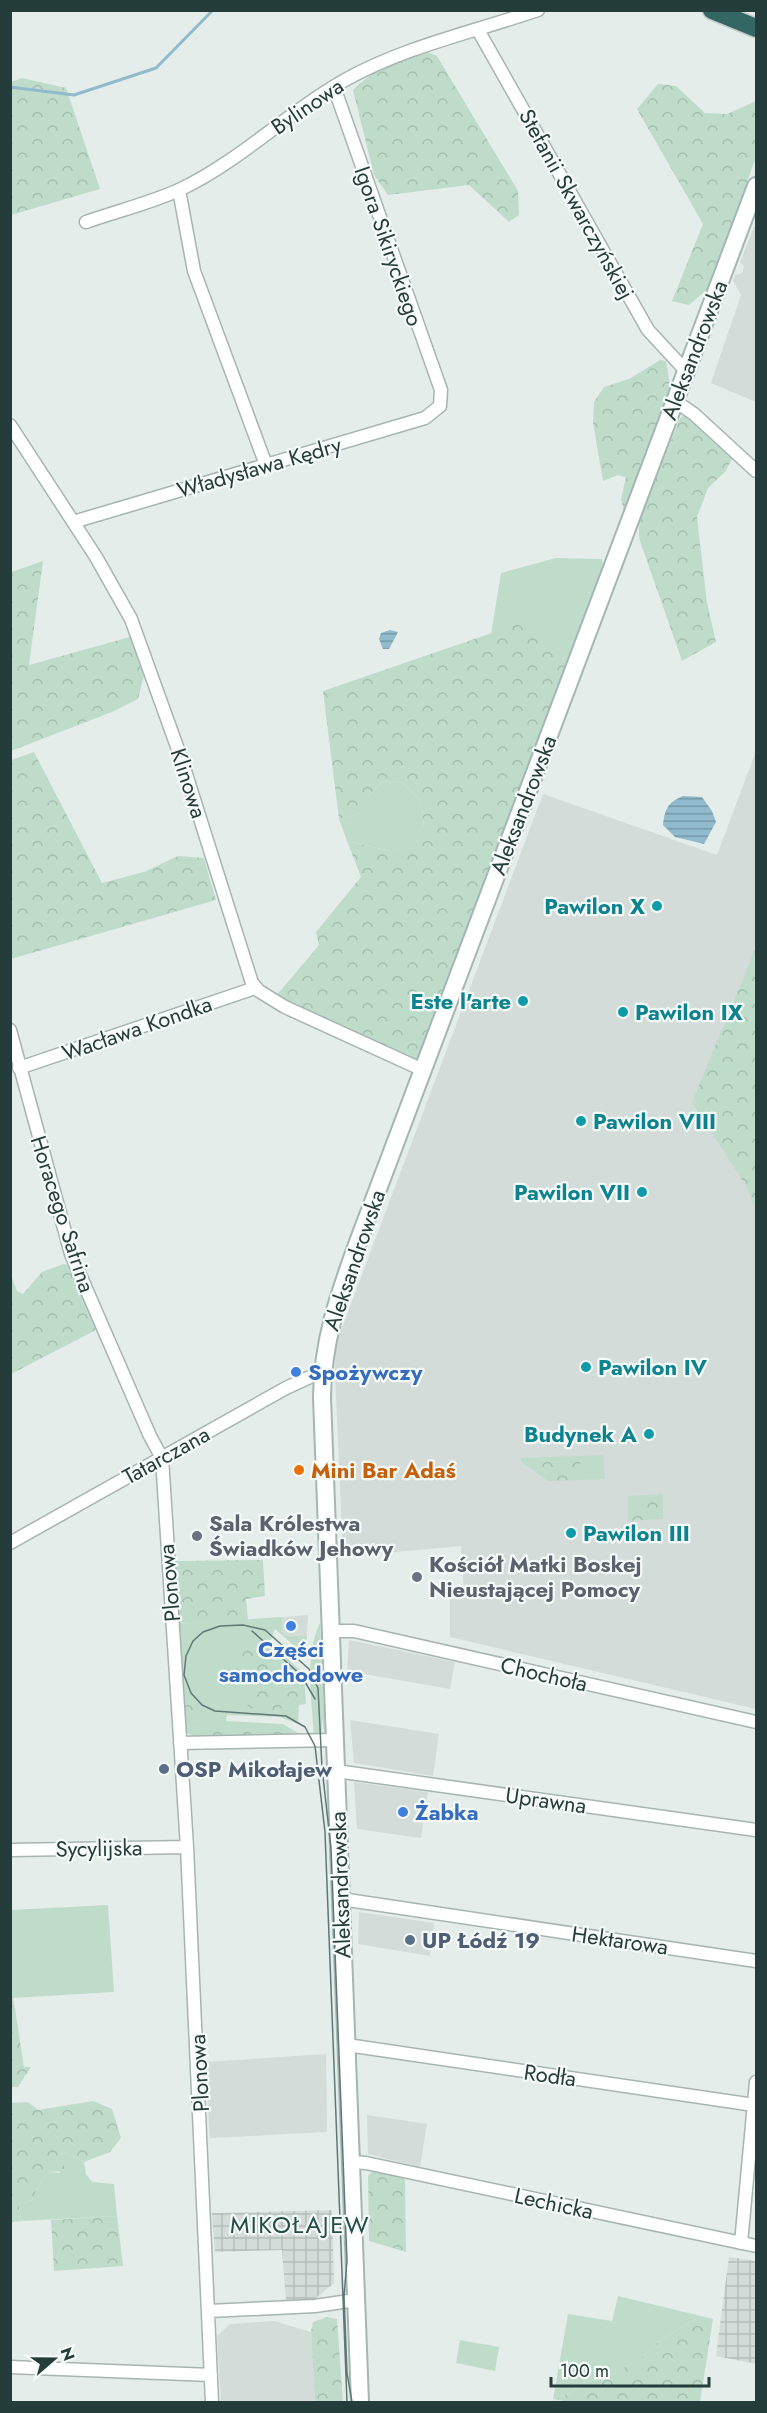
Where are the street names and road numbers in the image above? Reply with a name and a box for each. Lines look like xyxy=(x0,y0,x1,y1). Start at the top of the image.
street label: Bylinowa xyxy=(264,70,350,142)
street label: Stefanii Skwarczyńskiej xyxy=(511,103,643,305)
street label: Igora Sikiryckiego xyxy=(347,162,431,330)
street label: Aleksandrowska xyxy=(653,276,735,424)
street label: Władysława Kędry xyxy=(173,428,345,506)
street label: Aleksandrowska xyxy=(482,731,564,879)
street label: Klinowa xyxy=(163,744,215,822)
street label: Wacława Kondka xyxy=(58,987,216,1069)
street label: Horacego Safrina xyxy=(23,1131,103,1297)
street label: Aleksandrowska xyxy=(315,1185,393,1335)
street label: Tatarczana xyxy=(117,1418,215,1492)
street label: Plonowa xyxy=(150,1543,188,1623)
street label: Chochoła xyxy=(497,1648,591,1700)
street label: Uprawna xyxy=(503,1778,589,1822)
street label: Aleksandrowska xyxy=(321,1811,359,1959)
street label: Sycylijska xyxy=(55,1831,143,1865)
street label: Hektarowa xyxy=(570,1917,670,1963)
street label: Plonowa xyxy=(181,2033,217,2113)
street label: Rodła xyxy=(522,2056,578,2094)
street label: Lechicka xyxy=(512,2179,596,2227)

